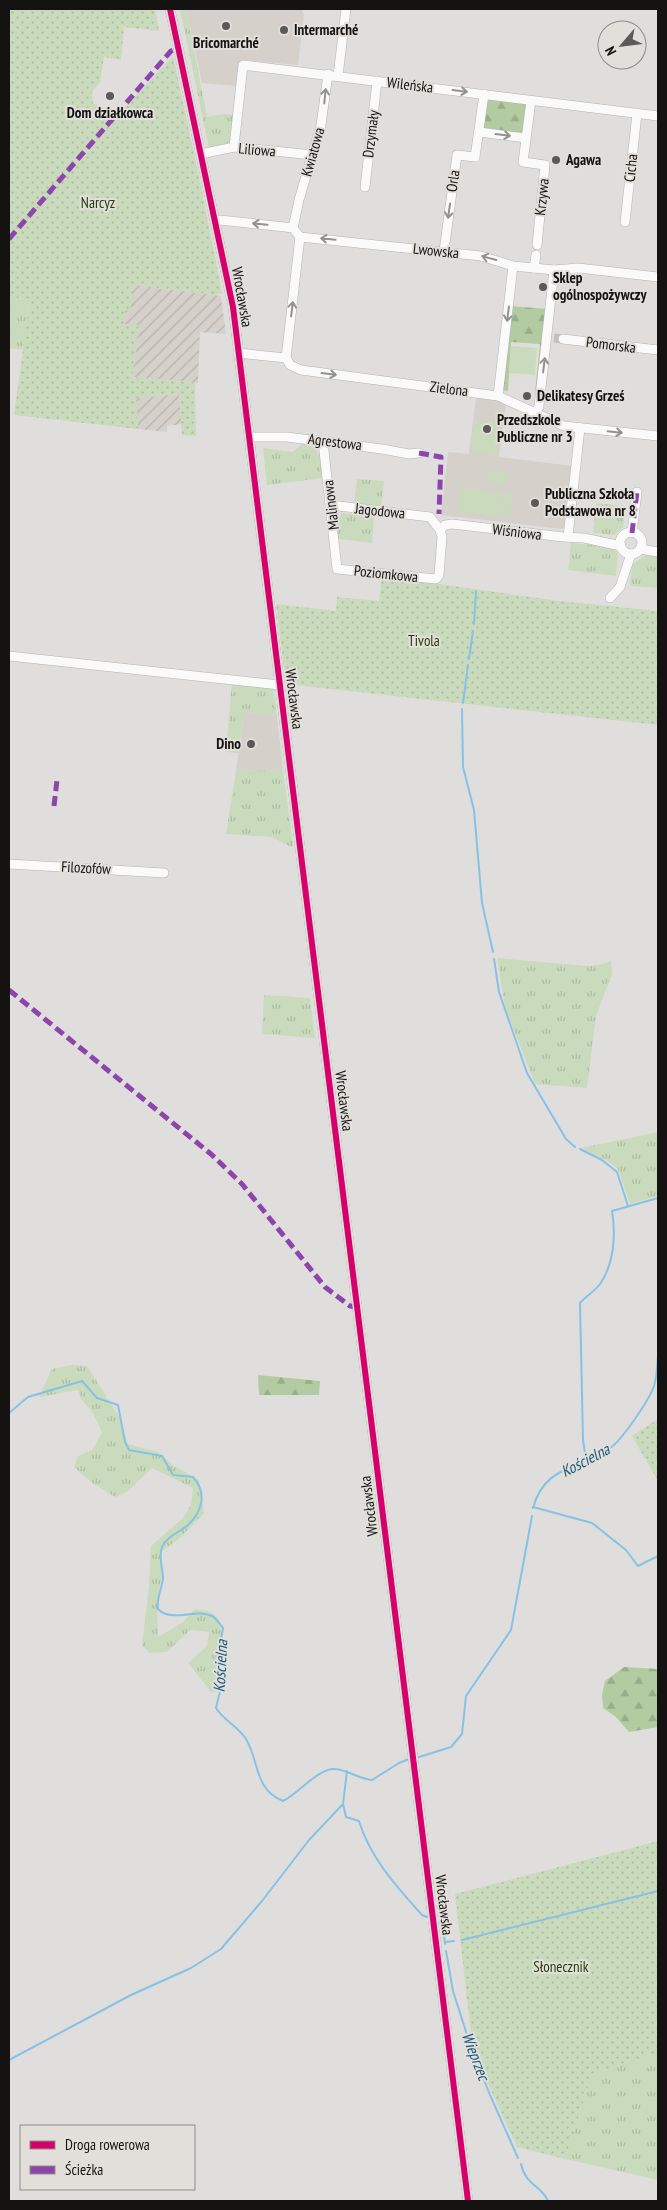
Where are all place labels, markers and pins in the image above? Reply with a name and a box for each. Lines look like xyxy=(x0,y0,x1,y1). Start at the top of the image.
marker: Bricomarché xyxy=(220,20,232,32)
place label: Intermarché xyxy=(294,20,358,39)
marker: Intermarché xyxy=(278,24,290,36)
place label: Bricomarché xyxy=(193,33,259,52)
marker: Dom działkowca xyxy=(104,90,116,102)
place label: Dom działkowca xyxy=(67,103,153,122)
place label: Agawa xyxy=(565,150,601,169)
marker: Agawa xyxy=(550,154,562,166)
place label: Sklep ogólnospożywczy xyxy=(553,268,648,304)
marker: Sklep ogólnospożywczy xyxy=(537,281,549,293)
place label: Delikatesy Grześ xyxy=(537,386,625,405)
marker: Delikatesy Grześ xyxy=(521,390,533,402)
place label: Przedszkole Publiczne nr 3 xyxy=(497,410,573,446)
marker: Przedszkole Publiczne nr 3 xyxy=(481,423,493,435)
place label: Publiczna Szkoła Podstawowa nr 8 xyxy=(545,484,636,520)
marker: Publiczna Szkoła Podstawowa nr 8 xyxy=(529,497,541,509)
place label: Dino xyxy=(216,734,241,753)
marker: Dino xyxy=(245,738,257,750)

